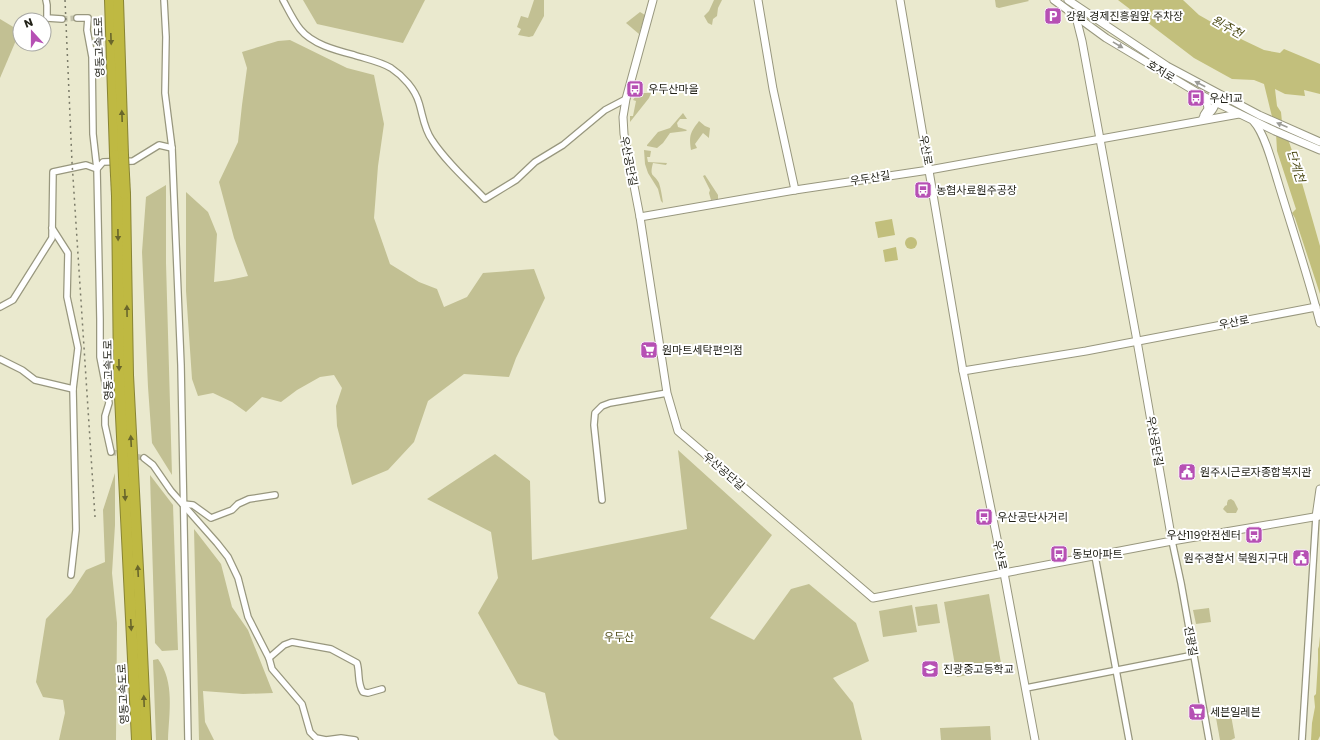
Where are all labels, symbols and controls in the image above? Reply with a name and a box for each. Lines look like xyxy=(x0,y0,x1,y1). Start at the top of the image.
parking icon: 강원 경제진흥원앞 주차장 xyxy=(1043,6,1063,26)
place label: 강원 경제진흥원앞 주차장 xyxy=(1066,8,1183,24)
water label: 원주천 xyxy=(1209,11,1248,43)
north arrow xyxy=(12,12,52,52)
text: N xyxy=(22,14,35,32)
street label: 영동고속도로 xyxy=(90,16,108,78)
one-way arrow xyxy=(108,33,114,46)
one-way arrow xyxy=(1112,41,1124,48)
street label: 호저로 xyxy=(1144,56,1178,86)
bus stop icon: 우두산마을 xyxy=(625,79,645,99)
one-way arrow xyxy=(1194,80,1206,87)
place label: 우두산마을 xyxy=(648,81,699,97)
bus stop icon: 우산1교 xyxy=(1186,88,1206,108)
place label: 우산1교 xyxy=(1209,90,1243,106)
one-way arrow xyxy=(119,109,125,122)
one-way arrow xyxy=(1276,122,1288,129)
street label: 우산로 xyxy=(915,134,937,166)
street label: 우산공단길 xyxy=(616,135,642,187)
water label: 단계천 xyxy=(1284,148,1310,186)
street label: 우두산길 xyxy=(849,167,891,189)
bus stop icon: 농협사료원주공장 xyxy=(913,180,933,200)
place label: 농협사료원주공장 xyxy=(936,182,1017,198)
one-way arrow xyxy=(115,229,121,242)
one-way arrow xyxy=(124,304,130,317)
street label: 우산로 xyxy=(1218,311,1250,333)
street label: 영동고속도로 xyxy=(99,339,117,401)
supermarket icon: 원마트세탁편의점 xyxy=(639,340,659,360)
place label: 원마트세탁편의점 xyxy=(662,342,743,358)
one-way arrow xyxy=(116,359,122,372)
street label: 우산공단길 xyxy=(1143,415,1167,467)
one-way arrow xyxy=(128,435,135,447)
street label: 우산공단길 xyxy=(700,448,748,494)
public building icon: 원주시근로자종합복지관 xyxy=(1177,462,1197,482)
place label: 원주시근로자종합복지관 xyxy=(1200,464,1311,480)
one-way arrow xyxy=(122,489,128,502)
bus stop icon: 우산공단사거리 xyxy=(974,507,994,527)
place label: 우산공단사거리 xyxy=(997,509,1068,525)
bus stop icon: 우산119안전센터 xyxy=(1244,525,1264,545)
place label: 우산119안전센터 xyxy=(1166,527,1241,543)
street label: 우산로 xyxy=(989,538,1011,572)
bus stop icon: 동보아파트 xyxy=(1049,544,1069,564)
place label: 동보아파트 xyxy=(1072,546,1123,562)
public building icon: 원주경찰서 북원지구대 xyxy=(1291,548,1311,568)
place label: 원주경찰서 북원지구대 xyxy=(1184,550,1288,566)
one-way arrow xyxy=(135,565,142,577)
one-way arrow xyxy=(128,619,135,631)
street label: 진광길 xyxy=(1180,625,1202,657)
park label: 우두산 xyxy=(604,629,634,645)
school or university icon: 진광중고등학교 xyxy=(920,659,940,679)
place label: 진광중고등학교 xyxy=(943,661,1014,677)
street label: 영동고속도로 xyxy=(113,663,133,725)
one-way arrow xyxy=(141,695,148,707)
supermarket icon: 세븐일레븐 xyxy=(1187,702,1207,722)
place label: 세븐일레븐 xyxy=(1210,704,1261,720)

